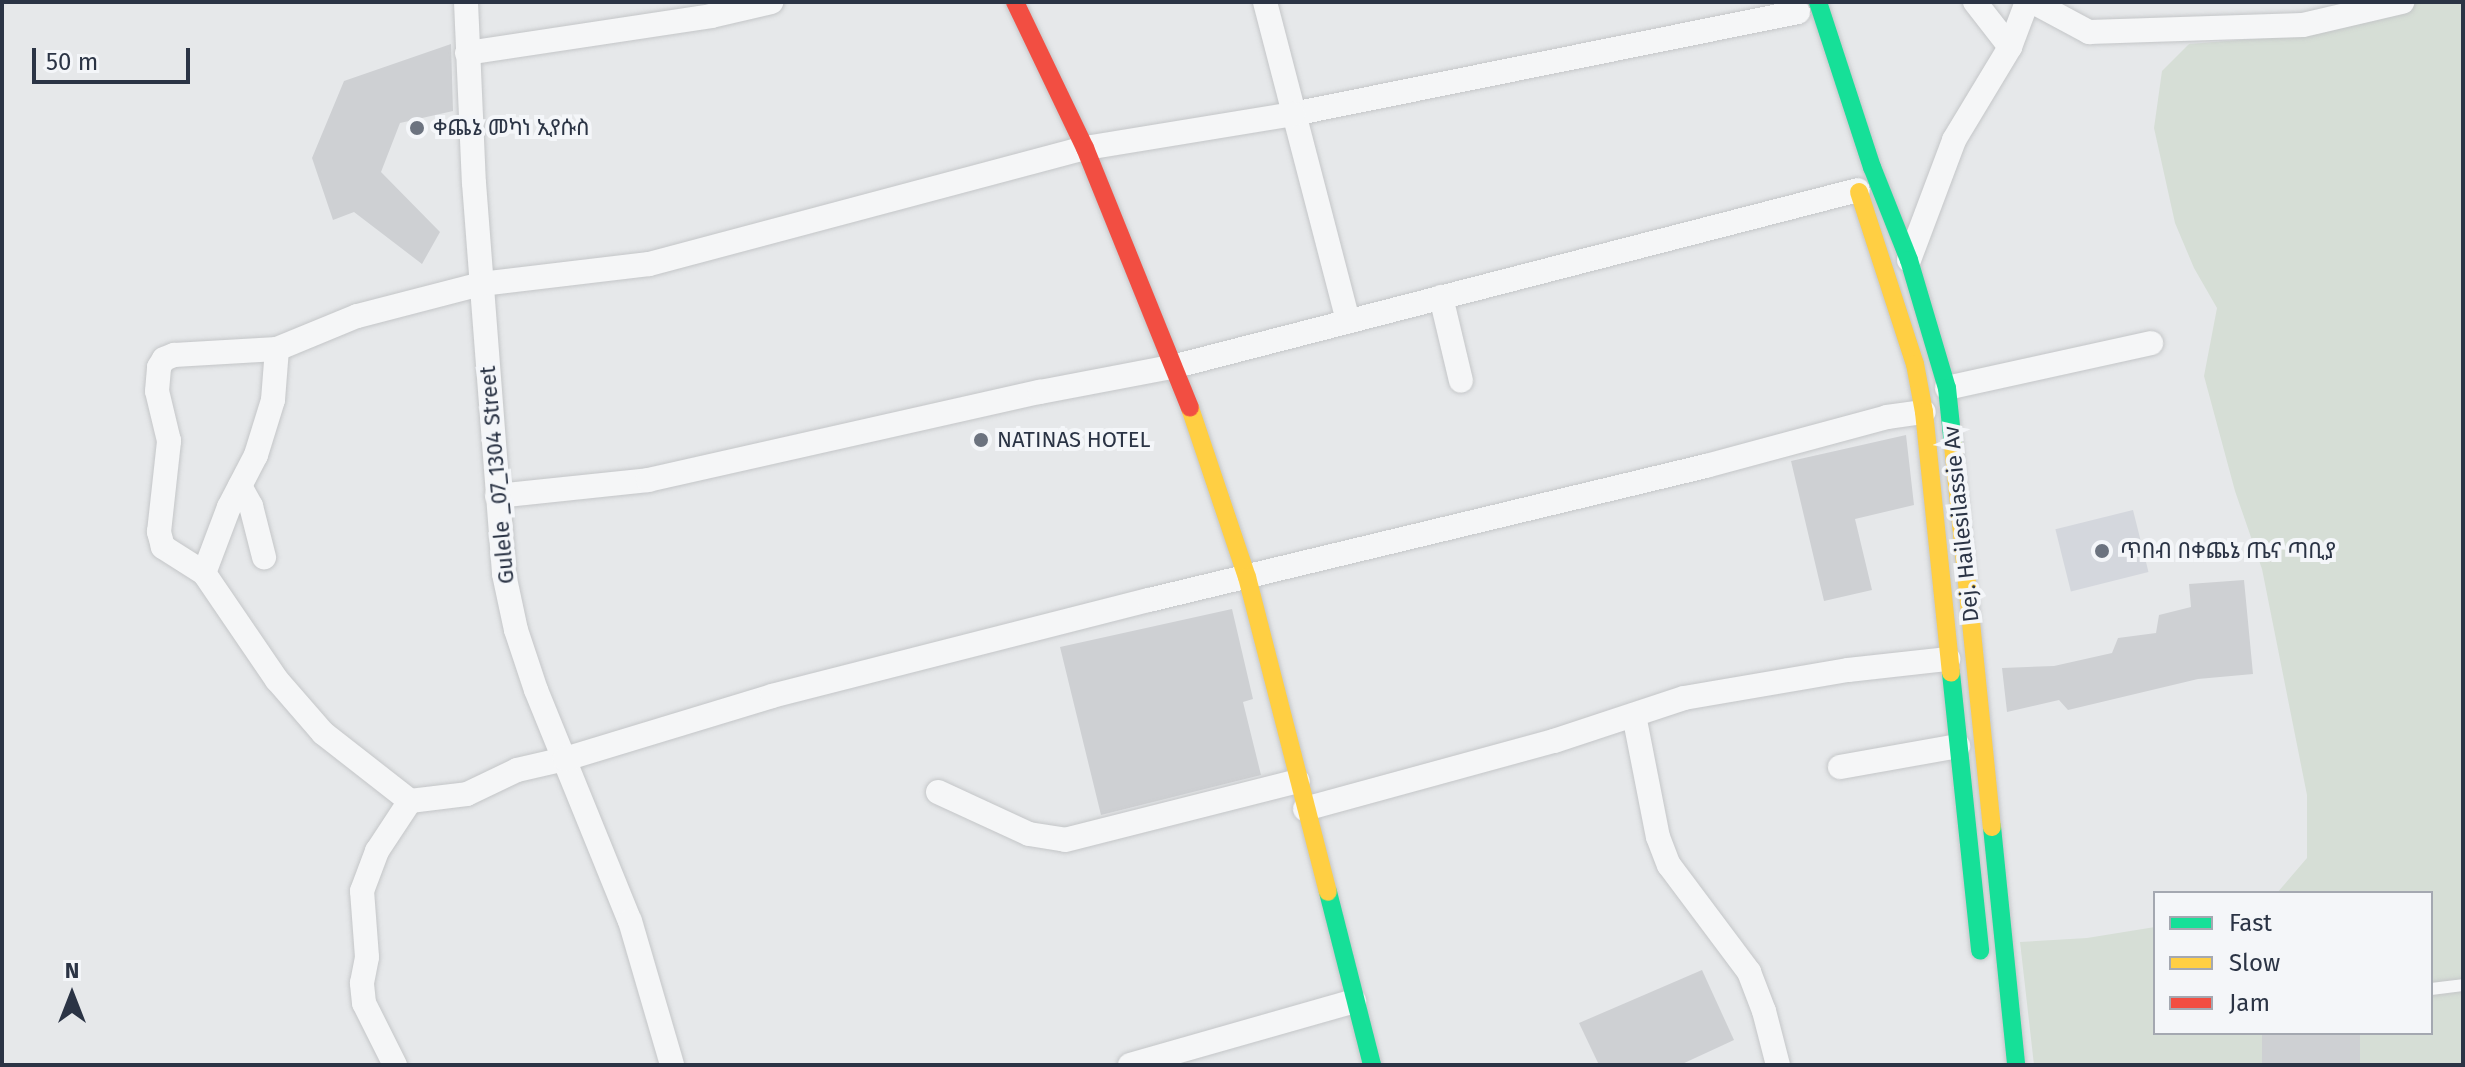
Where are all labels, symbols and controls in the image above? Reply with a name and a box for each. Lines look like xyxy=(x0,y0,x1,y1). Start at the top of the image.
scale bar xyxy=(36,32,194,82)
text: 50 m xyxy=(46,48,98,76)
place label: ቀጨኔ መካነ ኢየሱስ xyxy=(433,115,590,141)
marker: ቀጨኔ መካነ ኢየሱስ xyxy=(408,119,426,137)
street label: Gulele _07_1304 Street xyxy=(474,365,520,585)
street label: Dej. Hailesilassie Av xyxy=(1938,425,1984,623)
place label: NATINAS HOTEL xyxy=(997,427,1150,453)
marker: NATINAS HOTEL xyxy=(972,431,990,449)
place label: ጥበብ በቀጨኔ ጤና ጣቢያ xyxy=(2120,538,2336,564)
marker: ጥበብ በቀጨኔ ጤና ጣቢያ xyxy=(2091,540,2113,562)
legend xyxy=(2153,891,2433,1035)
text: Fast xyxy=(2229,909,2272,937)
text: Slow xyxy=(2229,949,2280,977)
north arrow xyxy=(32,955,112,1035)
text: N xyxy=(65,957,79,984)
text: Jam xyxy=(2229,989,2270,1017)

